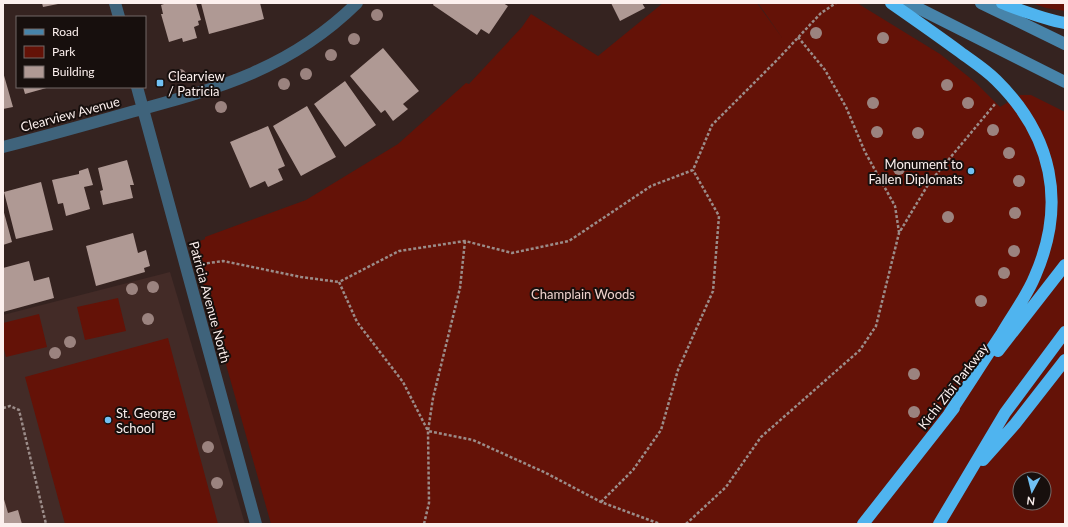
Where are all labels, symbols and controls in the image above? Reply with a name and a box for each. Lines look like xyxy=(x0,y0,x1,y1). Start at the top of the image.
legend xyxy=(16,16,146,88)
text: Road xyxy=(52,24,79,39)
text: Park xyxy=(52,44,76,59)
text: Building xyxy=(52,64,95,79)
place label: Clearview / Patricia xyxy=(168,68,225,99)
marker: Clearview / Patricia xyxy=(155,78,165,88)
street label: Clearview Avenue xyxy=(19,93,122,135)
place label: Monument to Fallen Diplomats xyxy=(869,156,963,187)
marker: Monument to Fallen Diplomats xyxy=(966,166,976,176)
street label: Patricia Avenue North xyxy=(186,239,234,365)
park label: Champlain Woods xyxy=(531,286,635,302)
street label: Kichi Zībī Parkway xyxy=(914,340,992,432)
place label: St. George School xyxy=(116,405,176,436)
marker: St. George School xyxy=(103,415,113,425)
north arrow xyxy=(1012,471,1052,511)
text: N xyxy=(1026,494,1036,508)

